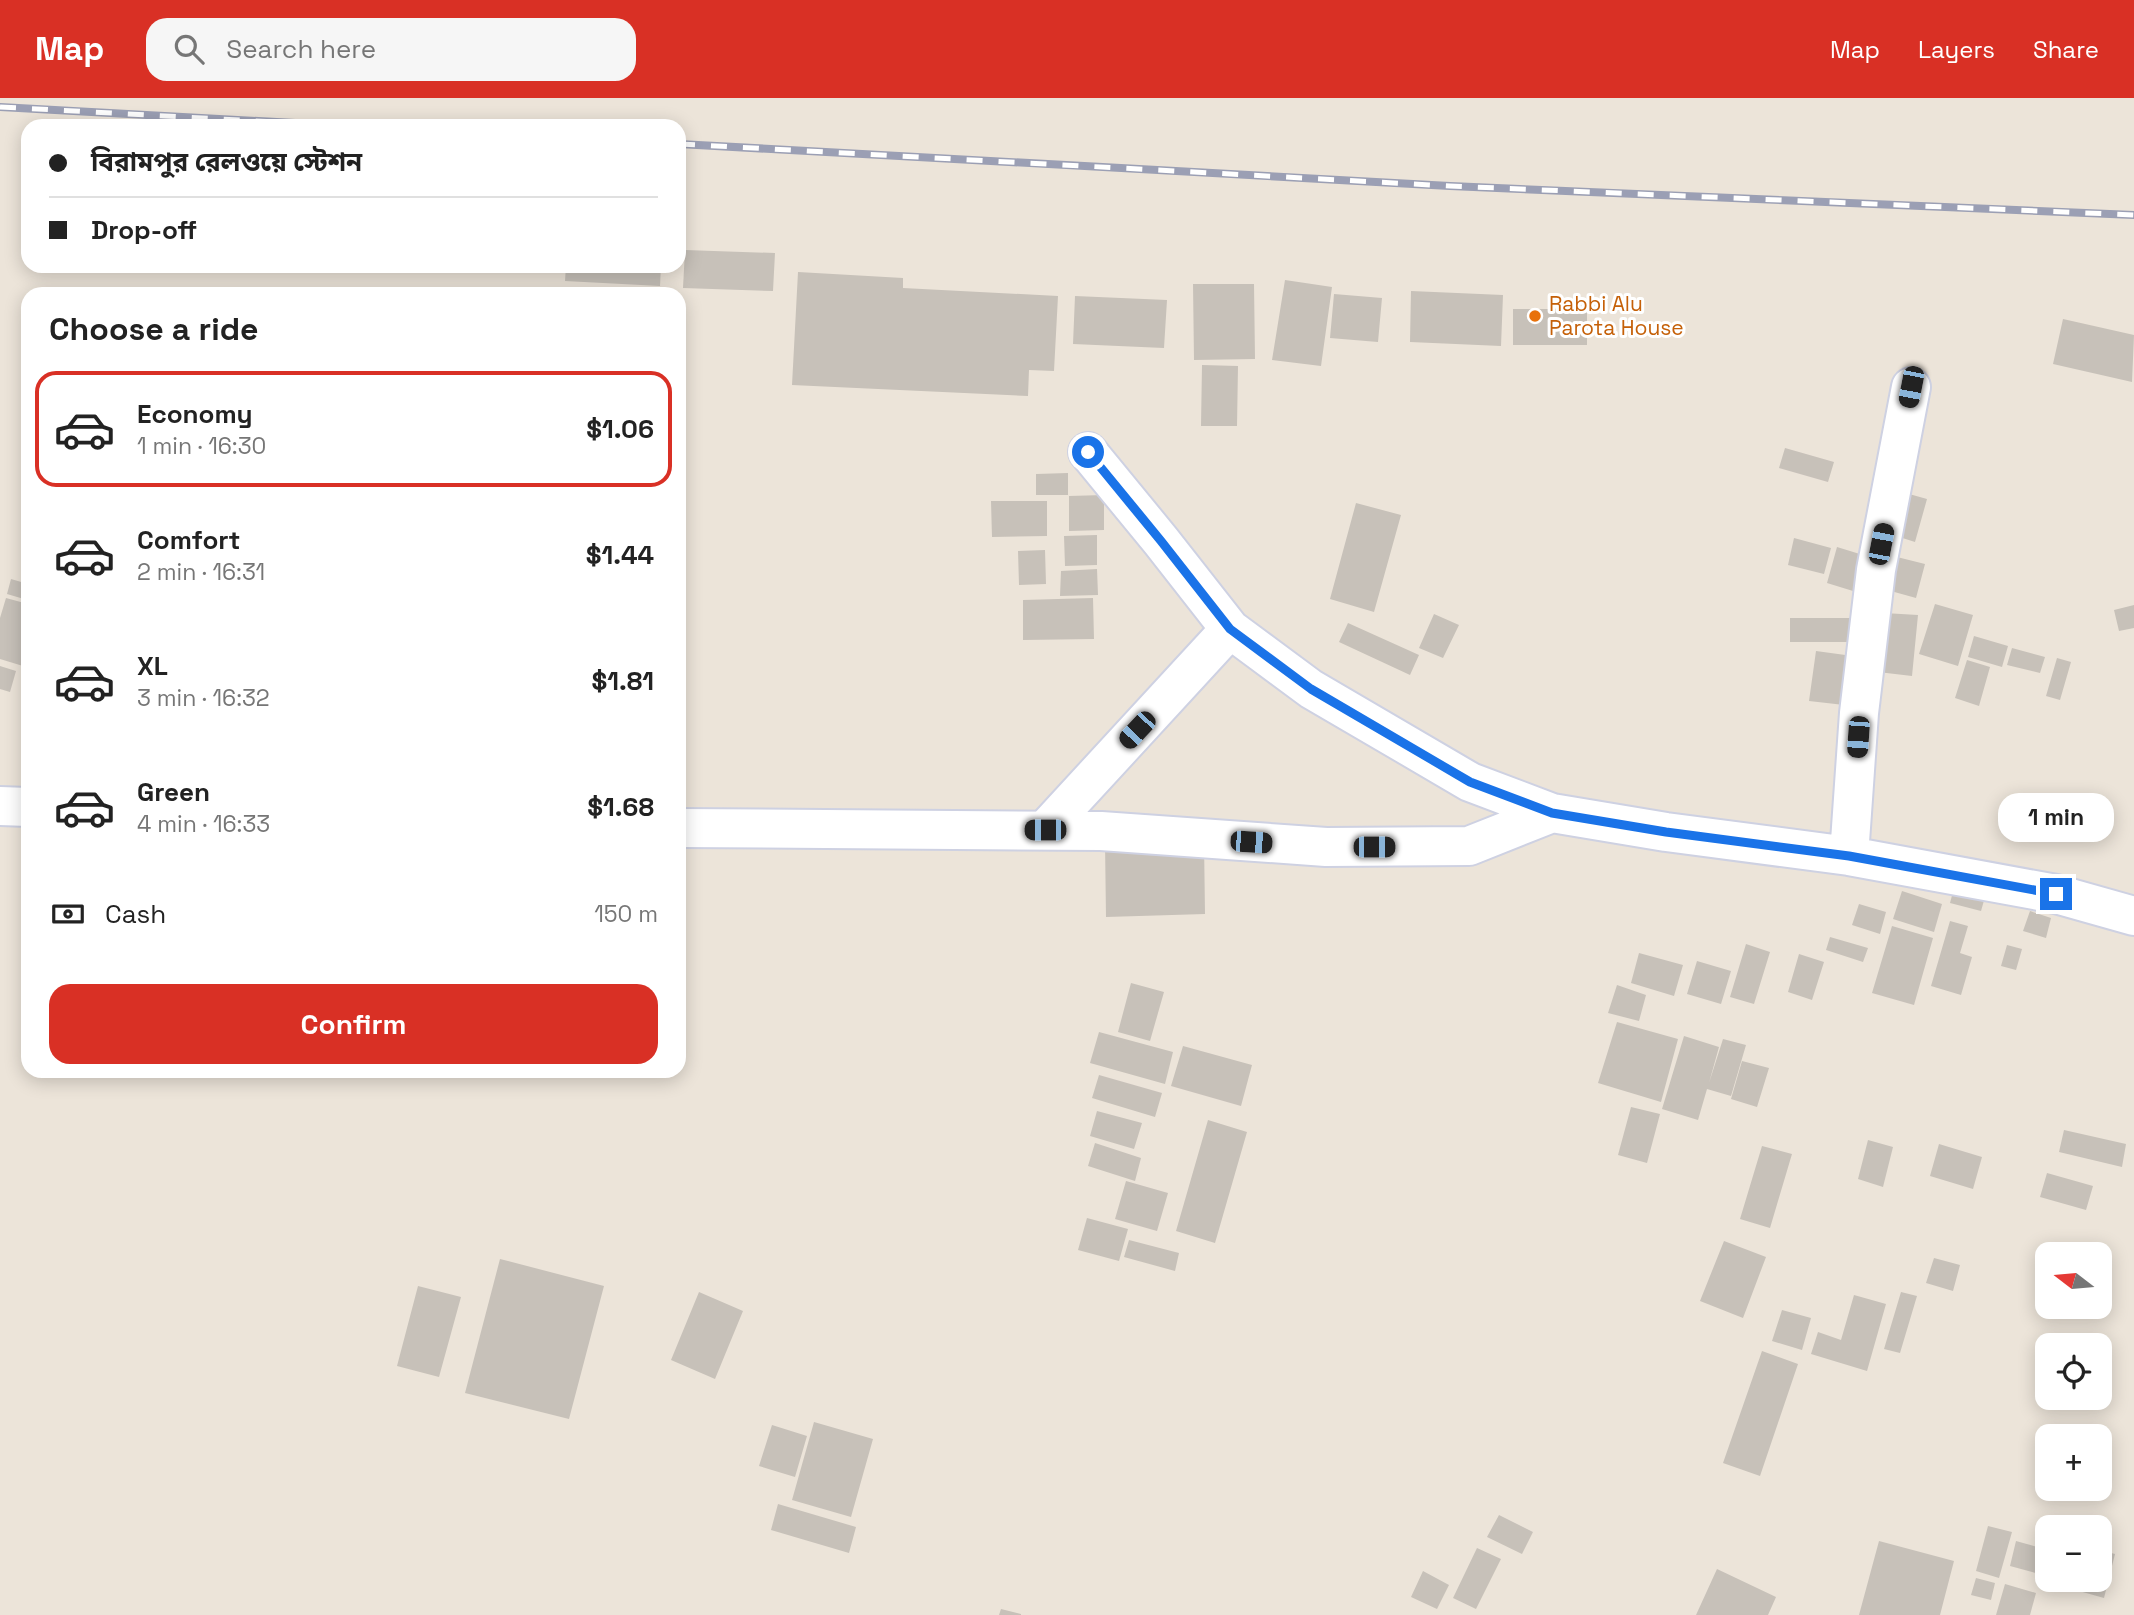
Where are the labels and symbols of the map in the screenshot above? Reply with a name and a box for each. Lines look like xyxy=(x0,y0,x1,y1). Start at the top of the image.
place label: Rabbi Alu Parota House xyxy=(1549,290,1684,341)
marker: Rabbi Alu Parota House xyxy=(1527,308,1543,324)
car xyxy=(1897,364,1926,410)
route start xyxy=(1072,436,1104,468)
car xyxy=(1867,521,1896,567)
car xyxy=(1115,707,1160,753)
car xyxy=(1847,715,1870,759)
callout: 1 min xyxy=(1998,792,2114,842)
car xyxy=(1025,820,1067,841)
car xyxy=(1230,830,1273,854)
car xyxy=(1354,837,1396,858)
route end xyxy=(2040,878,2072,910)
north arrow xyxy=(2035,1242,2112,1320)

